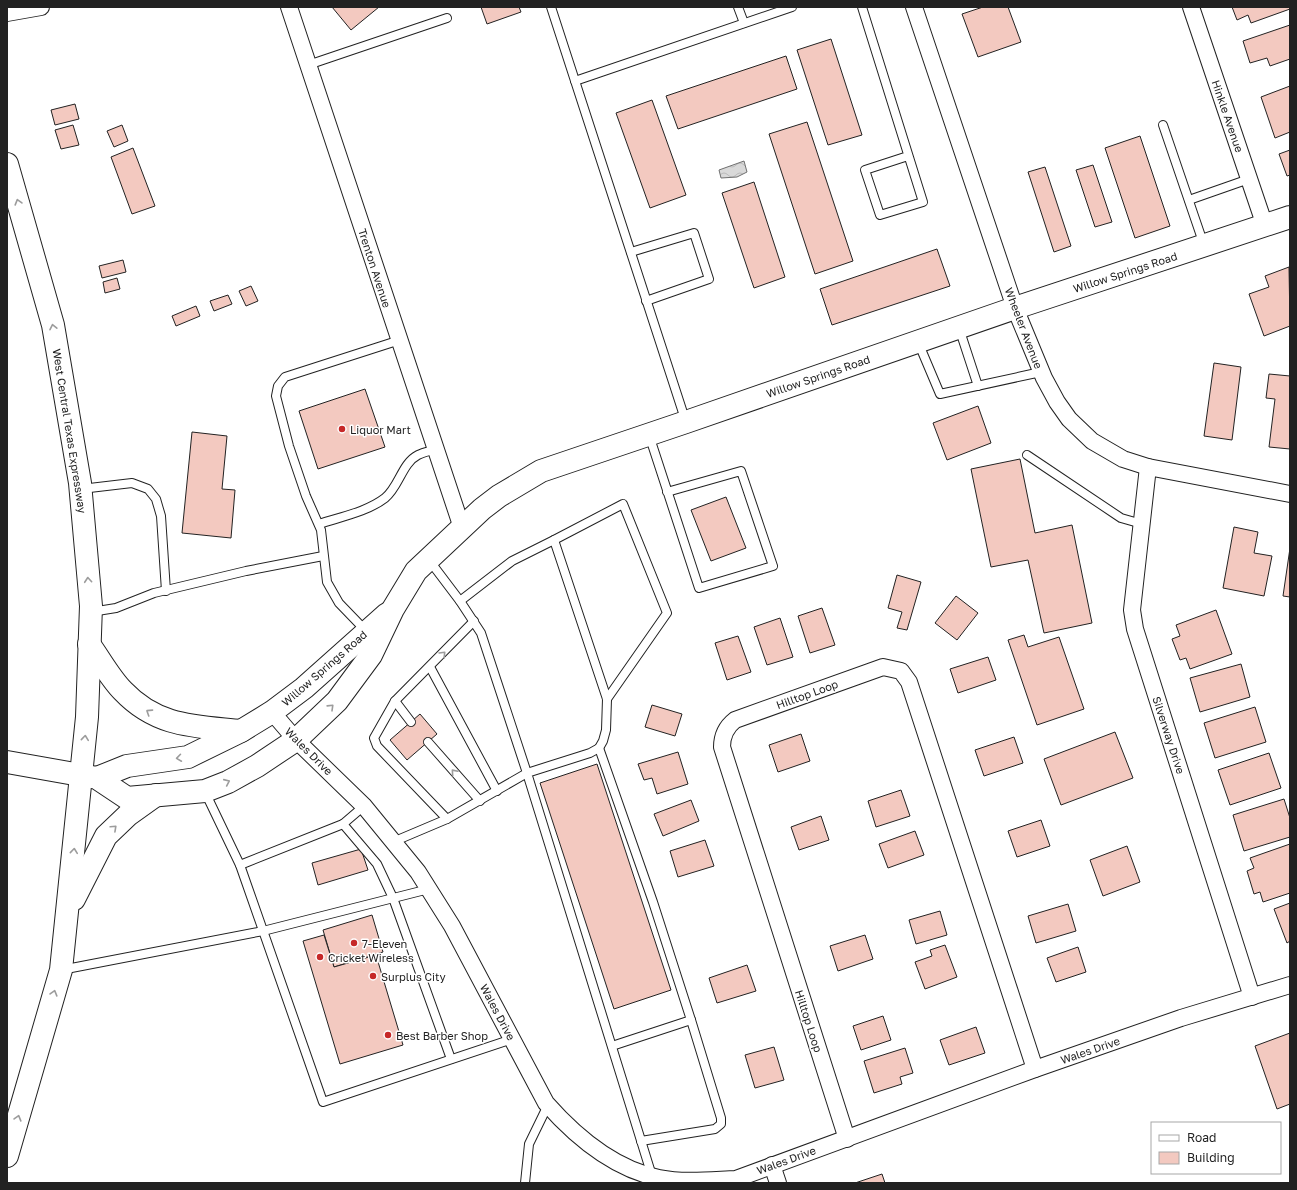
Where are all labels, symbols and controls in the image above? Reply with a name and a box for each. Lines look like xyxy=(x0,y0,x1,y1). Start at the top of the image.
street label: Hinkle Avenue xyxy=(1210,78,1246,154)
one-way arrow xyxy=(14,198,23,205)
street label: Trenton Avenue xyxy=(356,227,394,309)
street label: Willow Springs Road xyxy=(1071,249,1179,295)
street label: Wheeler Avenue xyxy=(1003,286,1045,370)
one-way arrow xyxy=(50,323,58,330)
street label: West Central Texas Expressway xyxy=(51,348,89,514)
street label: Willow Springs Road xyxy=(764,352,872,400)
place label: Liquor Mart xyxy=(350,423,411,436)
marker: Liquor Mart xyxy=(337,424,347,434)
one-way arrow xyxy=(84,577,93,583)
street label: Willow Springs Road xyxy=(279,627,369,709)
one-way arrow xyxy=(438,651,446,659)
street label: Hilltop Loop xyxy=(774,677,840,711)
street label: Silverway Drive xyxy=(1150,694,1188,776)
one-way arrow xyxy=(326,704,334,711)
one-way arrow xyxy=(146,709,153,716)
street label: Wales Drive xyxy=(282,724,336,778)
one-way arrow xyxy=(80,735,89,741)
one-way arrow xyxy=(176,753,182,762)
one-way arrow xyxy=(452,769,459,776)
one-way arrow xyxy=(222,779,230,787)
one-way arrow xyxy=(110,826,117,833)
one-way arrow xyxy=(70,848,79,854)
place label: 7-Eleven xyxy=(362,937,407,950)
marker: 7-Eleven xyxy=(349,938,359,948)
place label: Cricket Wireless xyxy=(328,951,414,964)
marker: Cricket Wireless xyxy=(315,952,325,962)
place label: Surplus City xyxy=(381,970,446,983)
marker: Surplus City xyxy=(368,971,378,981)
street label: Wales Drive xyxy=(478,982,518,1042)
street label: Hilltop Loop xyxy=(793,988,825,1054)
one-way arrow xyxy=(50,990,58,997)
place label: Best Barber Shop xyxy=(396,1029,488,1042)
marker: Best Barber Shop xyxy=(383,1030,393,1040)
street label: Wales Drive xyxy=(1059,1034,1121,1066)
one-way arrow xyxy=(13,1115,22,1122)
legend xyxy=(1151,1122,1281,1174)
text: Road xyxy=(1187,1130,1216,1145)
street label: Wales Drive xyxy=(755,1143,817,1177)
text: Building xyxy=(1187,1150,1235,1165)

